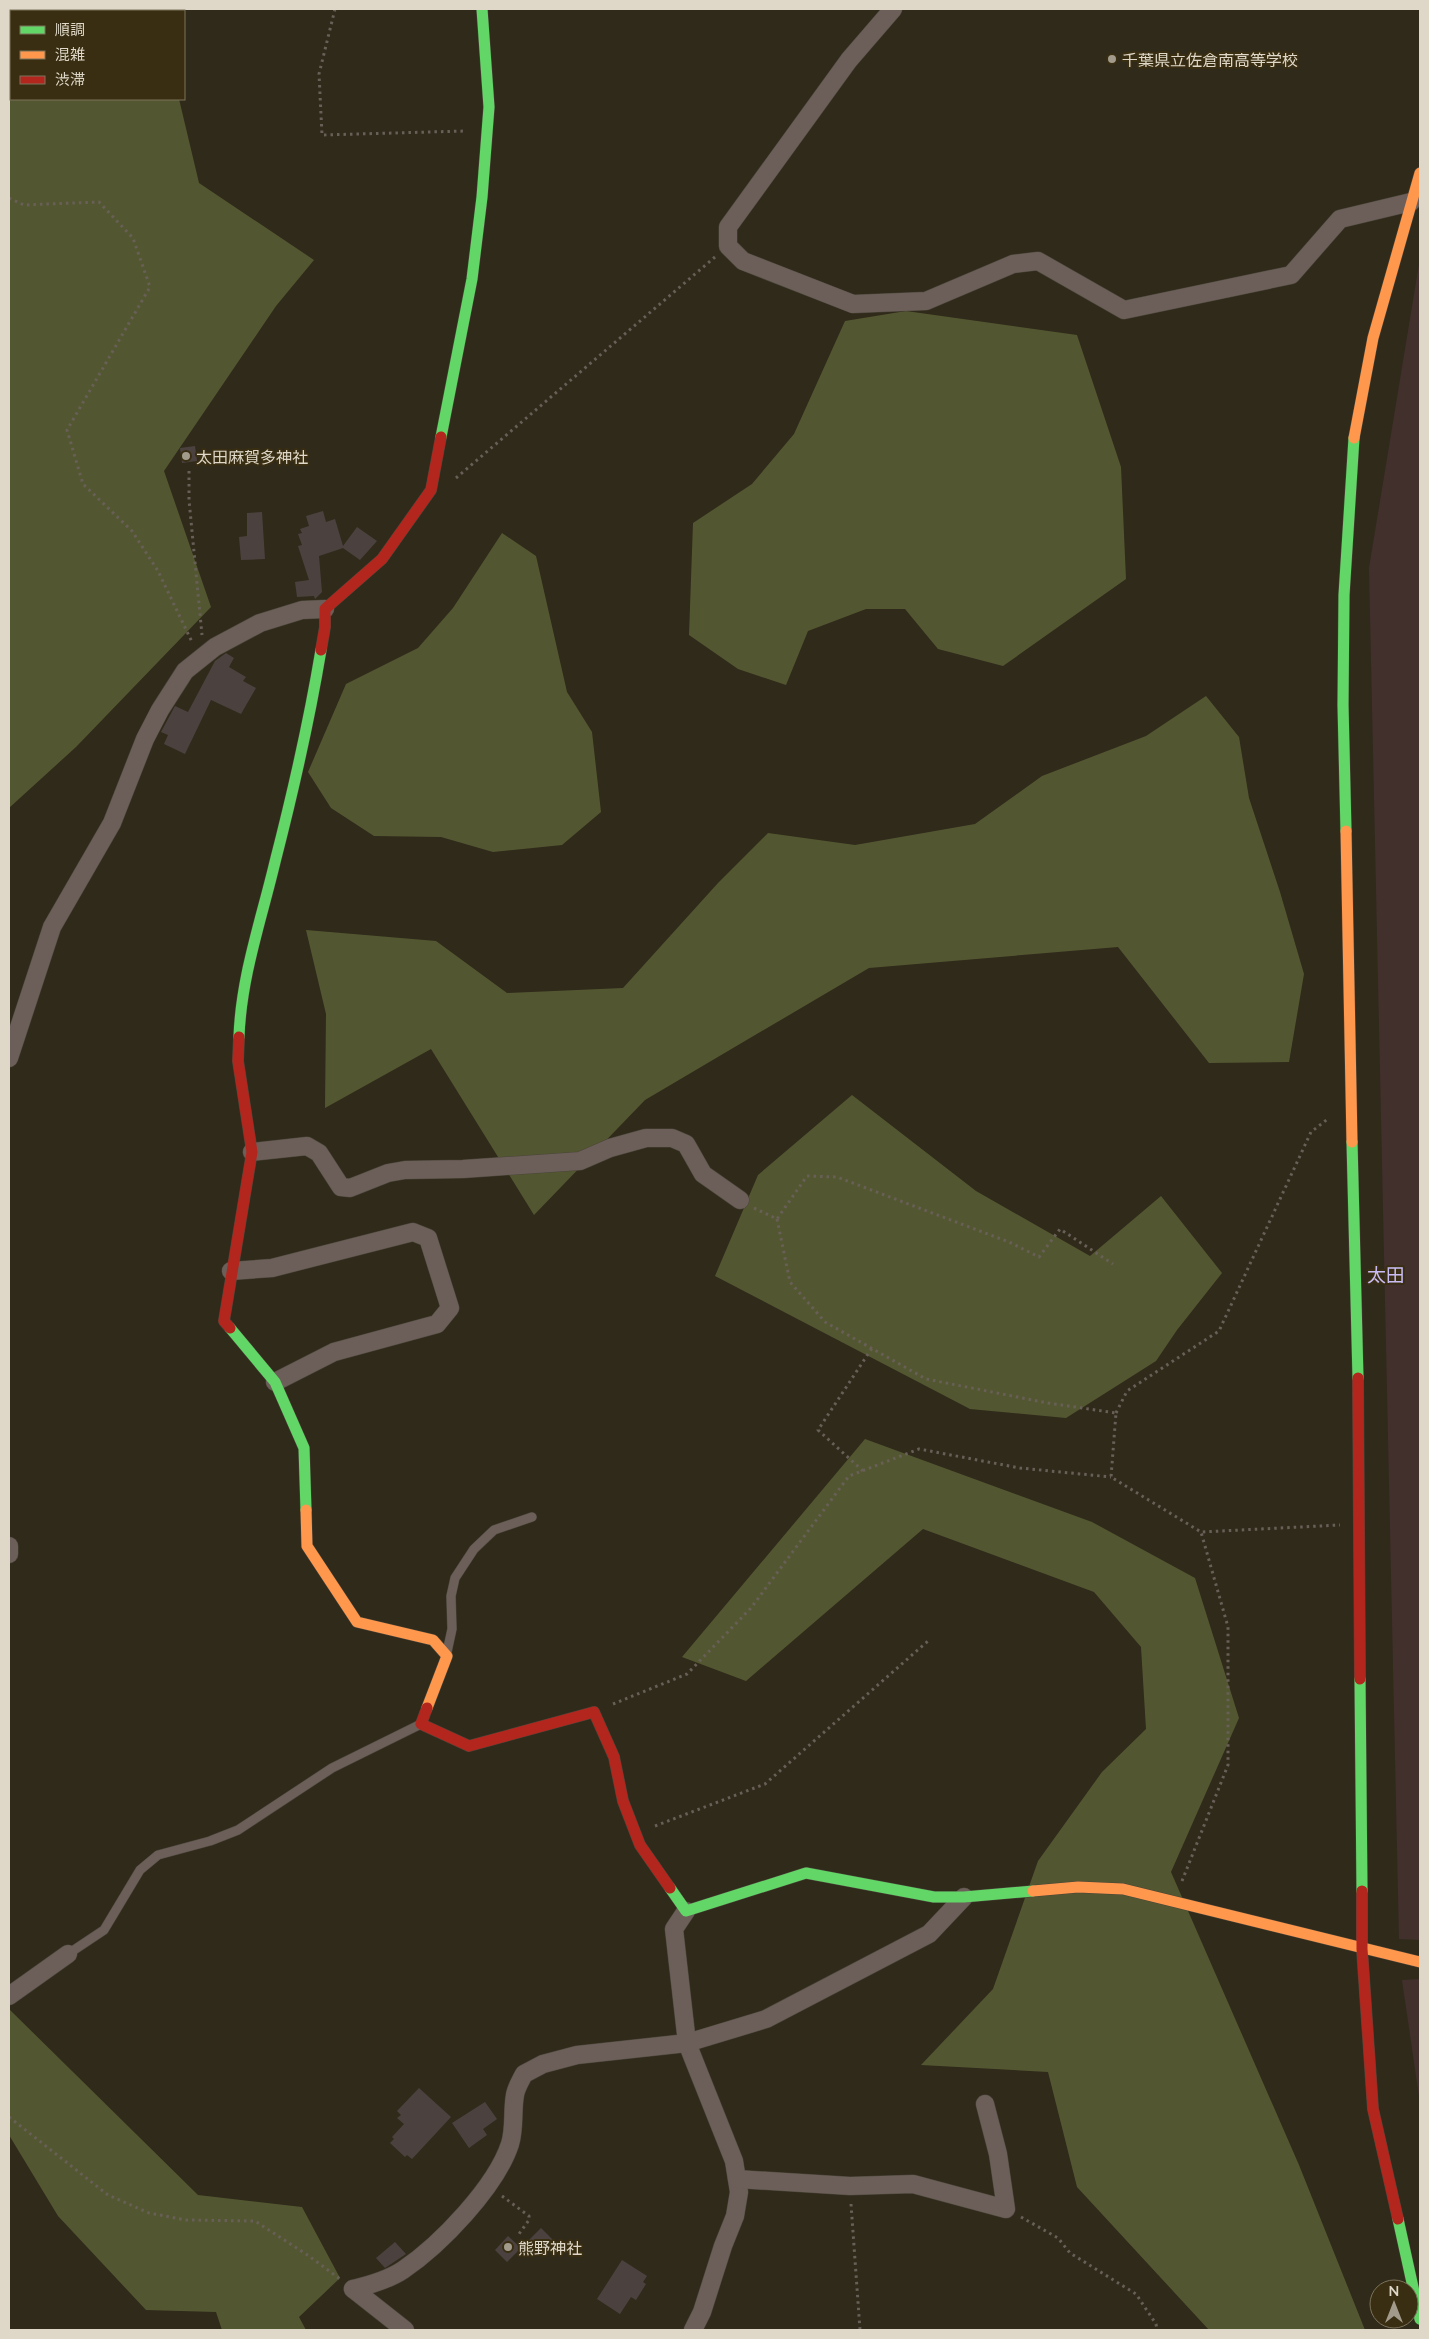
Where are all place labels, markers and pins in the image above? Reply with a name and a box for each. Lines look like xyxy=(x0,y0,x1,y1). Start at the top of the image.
place label: 千葉県立佐倉南高等学校 xyxy=(1122,50,1298,69)
marker: 千葉県立佐倉南高等学校 xyxy=(1106,53,1118,65)
place label: 太田麻賀多神社 xyxy=(196,447,308,466)
marker: 太田麻賀多神社 xyxy=(180,450,192,462)
place label: 熊野神社 xyxy=(518,2238,582,2257)
marker: 熊野神社 xyxy=(502,2241,514,2253)

